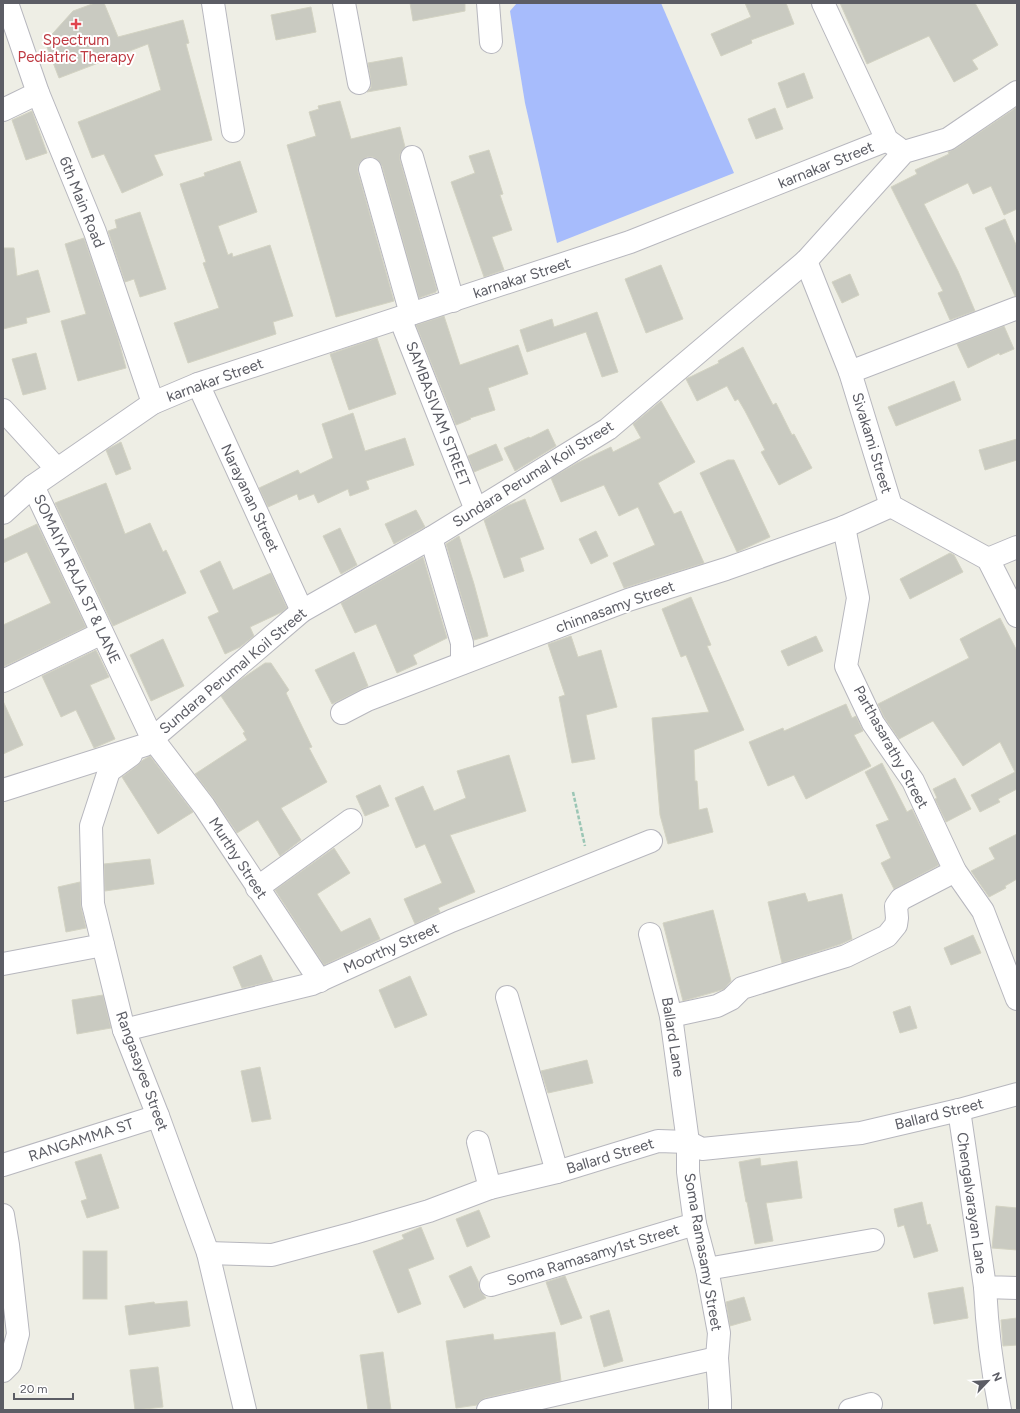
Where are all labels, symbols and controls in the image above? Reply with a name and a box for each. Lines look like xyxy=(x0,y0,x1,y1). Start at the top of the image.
marker: Spectrum Pediatric Therapy xyxy=(70,18,82,30)
place label: Spectrum Pediatric Therapy xyxy=(18,31,135,66)
street label: karnakar Street xyxy=(776,138,877,192)
street label: 6th Main Road xyxy=(56,154,108,250)
street label: karnakar Street xyxy=(471,254,573,302)
street label: SAMBASIVAM STREET xyxy=(402,339,474,490)
street label: karnakar Street xyxy=(164,354,266,406)
street label: Sivakami Street xyxy=(848,390,896,496)
street label: Sundara Perumal Koil Street xyxy=(449,417,617,531)
street label: Narayanan Street xyxy=(217,441,283,555)
street label: SOMAIYA RAJA ST & LANE xyxy=(30,491,124,667)
street label: chinnasamy Street xyxy=(553,577,677,637)
street label: Sundara Perumal Koil Street xyxy=(156,604,311,738)
street label: Parthasarathy Street xyxy=(850,682,932,812)
street label: Murthy Street xyxy=(205,814,271,902)
street label: Moorthy Street xyxy=(340,919,442,977)
street label: Ballard Lane xyxy=(658,996,688,1078)
street label: Rangasayee Street xyxy=(112,1009,172,1134)
street label: Ballard Street xyxy=(893,1094,985,1134)
street label: RANGAMMA ST xyxy=(26,1114,136,1165)
street label: Chengalvarayan Lane xyxy=(953,1131,991,1275)
street label: Ballard Street xyxy=(564,1134,656,1178)
street label: Soma Ramasamy Street xyxy=(680,1171,726,1333)
street label: Soma Ramasamy1st Street xyxy=(505,1220,682,1290)
north arrow xyxy=(968,1361,1008,1401)
text: N xyxy=(989,1370,1004,1384)
scale bar xyxy=(14,1375,73,1401)
text: 20 m xyxy=(20,1382,48,1396)

